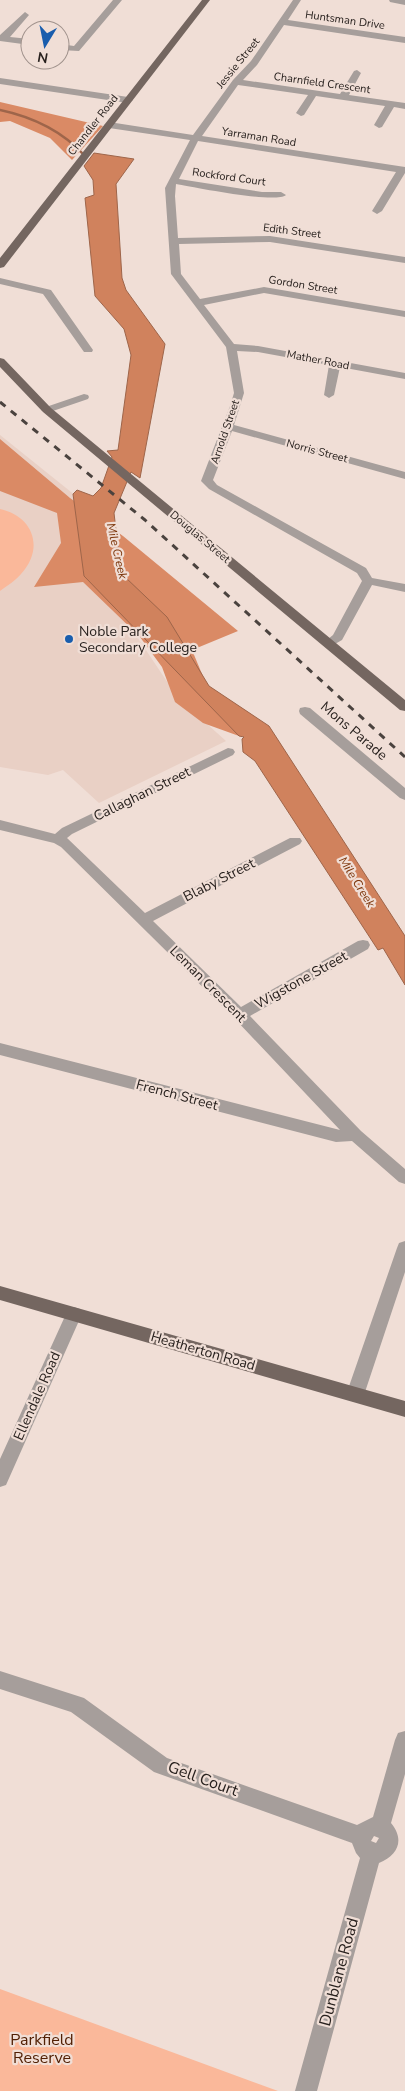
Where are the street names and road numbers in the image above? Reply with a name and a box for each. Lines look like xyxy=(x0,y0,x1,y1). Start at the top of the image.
street label: Huntsman Drive xyxy=(304,7,386,33)
street label: Jessie Street xyxy=(212,34,263,92)
street label: Charnfield Crescent xyxy=(273,69,371,97)
street label: Chandler Road xyxy=(64,91,122,159)
street label: Yarraman Road xyxy=(220,124,297,150)
street label: Rockford Court xyxy=(191,164,267,190)
street label: Edith Street xyxy=(262,220,322,242)
street label: Gordon Street xyxy=(267,272,339,298)
street label: Mather Road xyxy=(285,347,351,373)
street label: Arnold Street xyxy=(207,398,243,466)
street label: Norris Street xyxy=(285,436,349,466)
street label: Douglas Street xyxy=(167,507,233,567)
street label: Mons Parade xyxy=(316,697,392,765)
street label: Callaghan Street xyxy=(90,762,194,826)
street label: Blaby Street xyxy=(180,854,258,906)
street label: Leman Crescent xyxy=(166,942,251,1027)
street label: Wigstone Street xyxy=(251,947,351,1013)
street label: French Street xyxy=(134,1075,220,1115)
street label: Heatherton Road xyxy=(148,1327,258,1375)
street label: Ellendale Road xyxy=(9,1349,65,1443)
street label: Gell Court xyxy=(165,1756,242,1802)
street label: Dunblane Road xyxy=(314,1915,364,2029)

